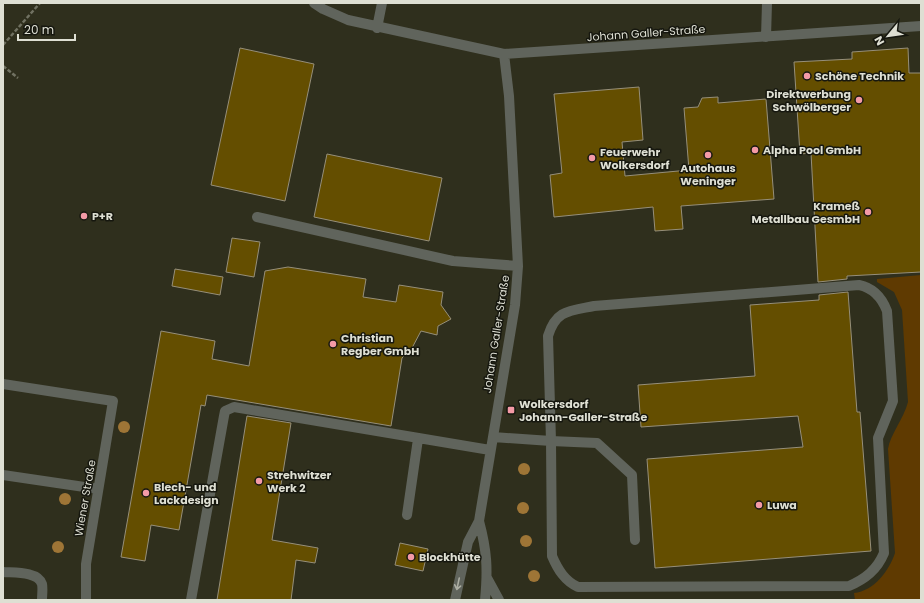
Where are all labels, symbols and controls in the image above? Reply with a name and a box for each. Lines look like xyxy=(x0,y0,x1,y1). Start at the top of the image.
scale bar xyxy=(18,16,75,42)
north arrow xyxy=(868,16,908,56)
text: 20 m xyxy=(24,21,54,38)
street label: Johann Galler-Straße xyxy=(586,21,706,45)
text: N xyxy=(870,33,888,48)
place label: Schöne Technik xyxy=(815,68,904,84)
marker: Schöne Technik xyxy=(802,71,812,81)
place label: Direktwerbung Schwölberger xyxy=(766,86,851,115)
marker: Direktwerbung Schwölberger xyxy=(854,95,864,105)
place label: Alpha Pool GmbH xyxy=(763,142,861,158)
place label: Feuerwehr Wolkersdorf xyxy=(600,144,669,173)
marker: Alpha Pool GmbH xyxy=(750,145,760,155)
marker: Autohaus Weninger xyxy=(703,150,713,160)
marker: Feuerwehr Wolkersdorf xyxy=(587,153,597,163)
place label: Autohaus Weninger xyxy=(680,160,736,189)
place label: Krameß Metallbau GesmbH xyxy=(752,198,860,227)
marker: Krameß Metallbau GesmbH xyxy=(863,207,873,217)
place label: P+R xyxy=(92,208,113,224)
marker: P+R xyxy=(79,211,89,221)
street label: Johann Galler-Straße xyxy=(479,274,513,394)
place label: Christian Regber GmbH xyxy=(341,330,419,359)
marker: Christian Regber GmbH xyxy=(328,339,338,349)
place label: Wolkersdorf Johann-Galler-Straße xyxy=(519,396,647,425)
marker: Wolkersdorf Johann-Galler-Straße xyxy=(506,405,516,415)
street label: Wiener Straße xyxy=(70,458,100,538)
place label: Strehwitzer Werk 2 xyxy=(267,467,332,496)
marker: Strehwitzer Werk 2 xyxy=(254,476,264,486)
place label: Blech- und Lackdesign xyxy=(154,479,219,508)
marker: Blech- und Lackdesign xyxy=(141,488,151,498)
place label: Luwa xyxy=(767,497,797,513)
marker: Luwa xyxy=(754,500,764,510)
place label: Blockhütte xyxy=(419,549,481,565)
marker: Blockhütte xyxy=(406,552,416,562)
one-way arrow xyxy=(454,577,462,590)

